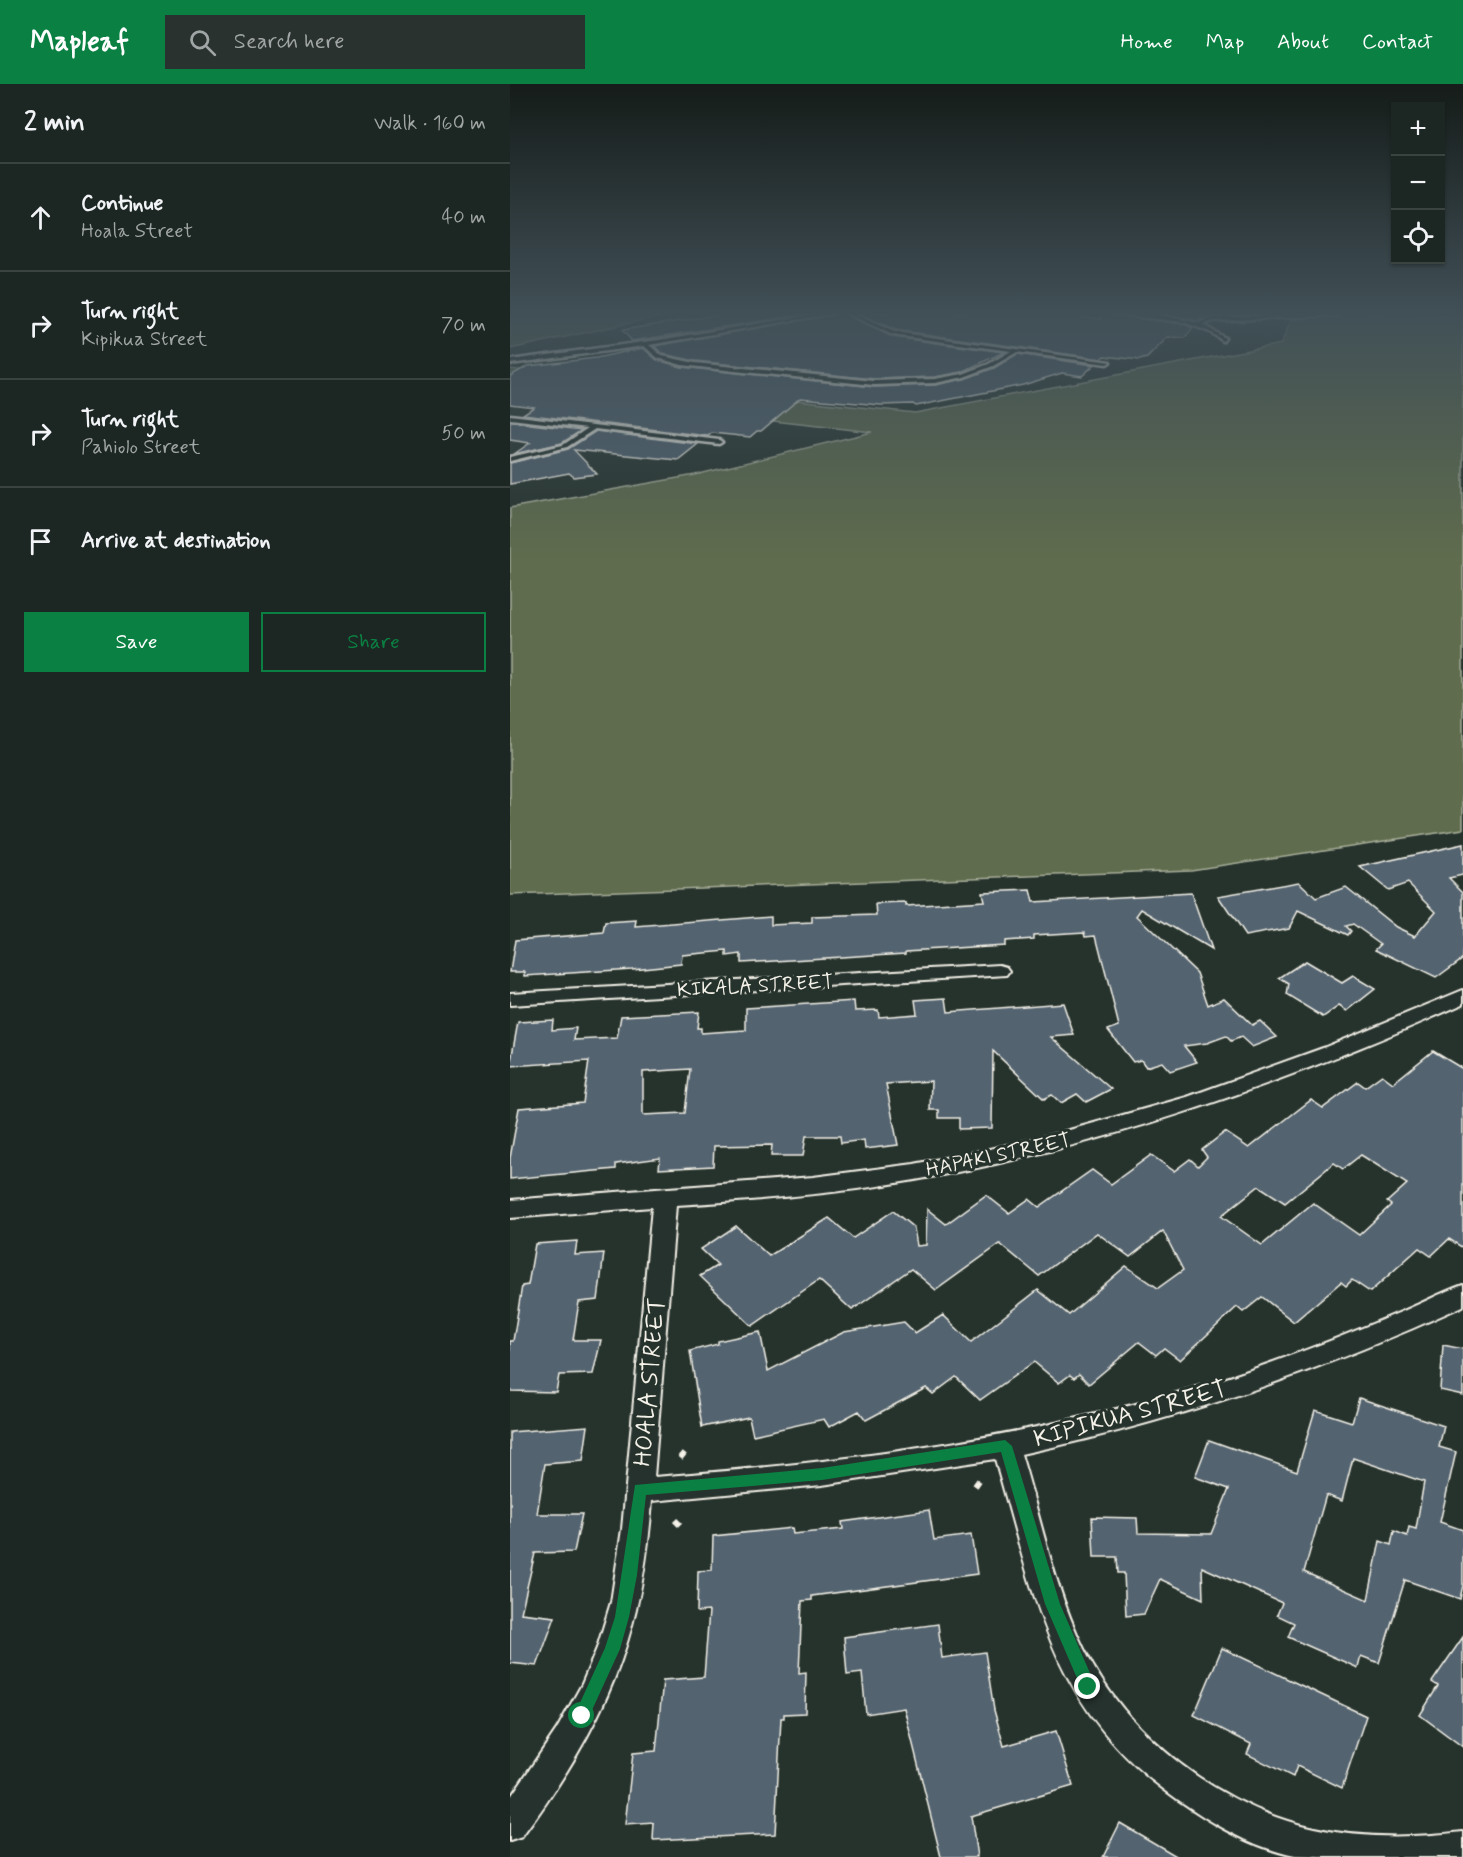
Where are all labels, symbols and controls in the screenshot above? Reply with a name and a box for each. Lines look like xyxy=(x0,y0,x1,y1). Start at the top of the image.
search box xyxy=(165,15,585,69)
text: Mapleaf xyxy=(30,24,129,61)
icon: search xyxy=(186,26,219,59)
text: Search here xyxy=(234,28,344,56)
text: Home xyxy=(1121,28,1173,56)
text: Map xyxy=(1206,28,1244,56)
text: About xyxy=(1277,28,1329,56)
text: Contact xyxy=(1362,28,1433,56)
map controls xyxy=(1391,102,1445,264)
button: + xyxy=(1391,102,1445,156)
text: 2 min xyxy=(24,106,85,140)
text: Walk · 160 m xyxy=(374,110,486,137)
button: − xyxy=(1391,156,1445,210)
text: Continue xyxy=(81,190,163,218)
icon: ahead xyxy=(24,201,57,234)
text: 40 m xyxy=(442,204,486,231)
button: locate xyxy=(1391,210,1445,264)
text: Hoala Street xyxy=(81,218,193,245)
text: Turn right xyxy=(81,298,179,326)
icon: right xyxy=(24,309,57,342)
text: 70 m xyxy=(441,312,486,339)
text: Kipikua Street xyxy=(81,326,207,353)
text: Turn right xyxy=(81,406,179,434)
icon: right xyxy=(24,417,57,450)
text: 50 m xyxy=(441,420,486,447)
text: Pahiolo Street xyxy=(81,434,201,461)
icon: arrive xyxy=(24,525,57,558)
text: Arrive at destination xyxy=(81,527,271,555)
button: Save xyxy=(24,612,249,672)
button: Share xyxy=(261,612,486,672)
street label: KIKALA STREET xyxy=(676,969,834,1004)
street label: HAPAKI STREET xyxy=(923,1127,1073,1184)
street label: HOALA STREET xyxy=(628,1296,673,1468)
street label: KIPIKUA STREET xyxy=(1031,1374,1230,1455)
route end xyxy=(1074,1673,1100,1699)
route start xyxy=(568,1702,594,1728)

